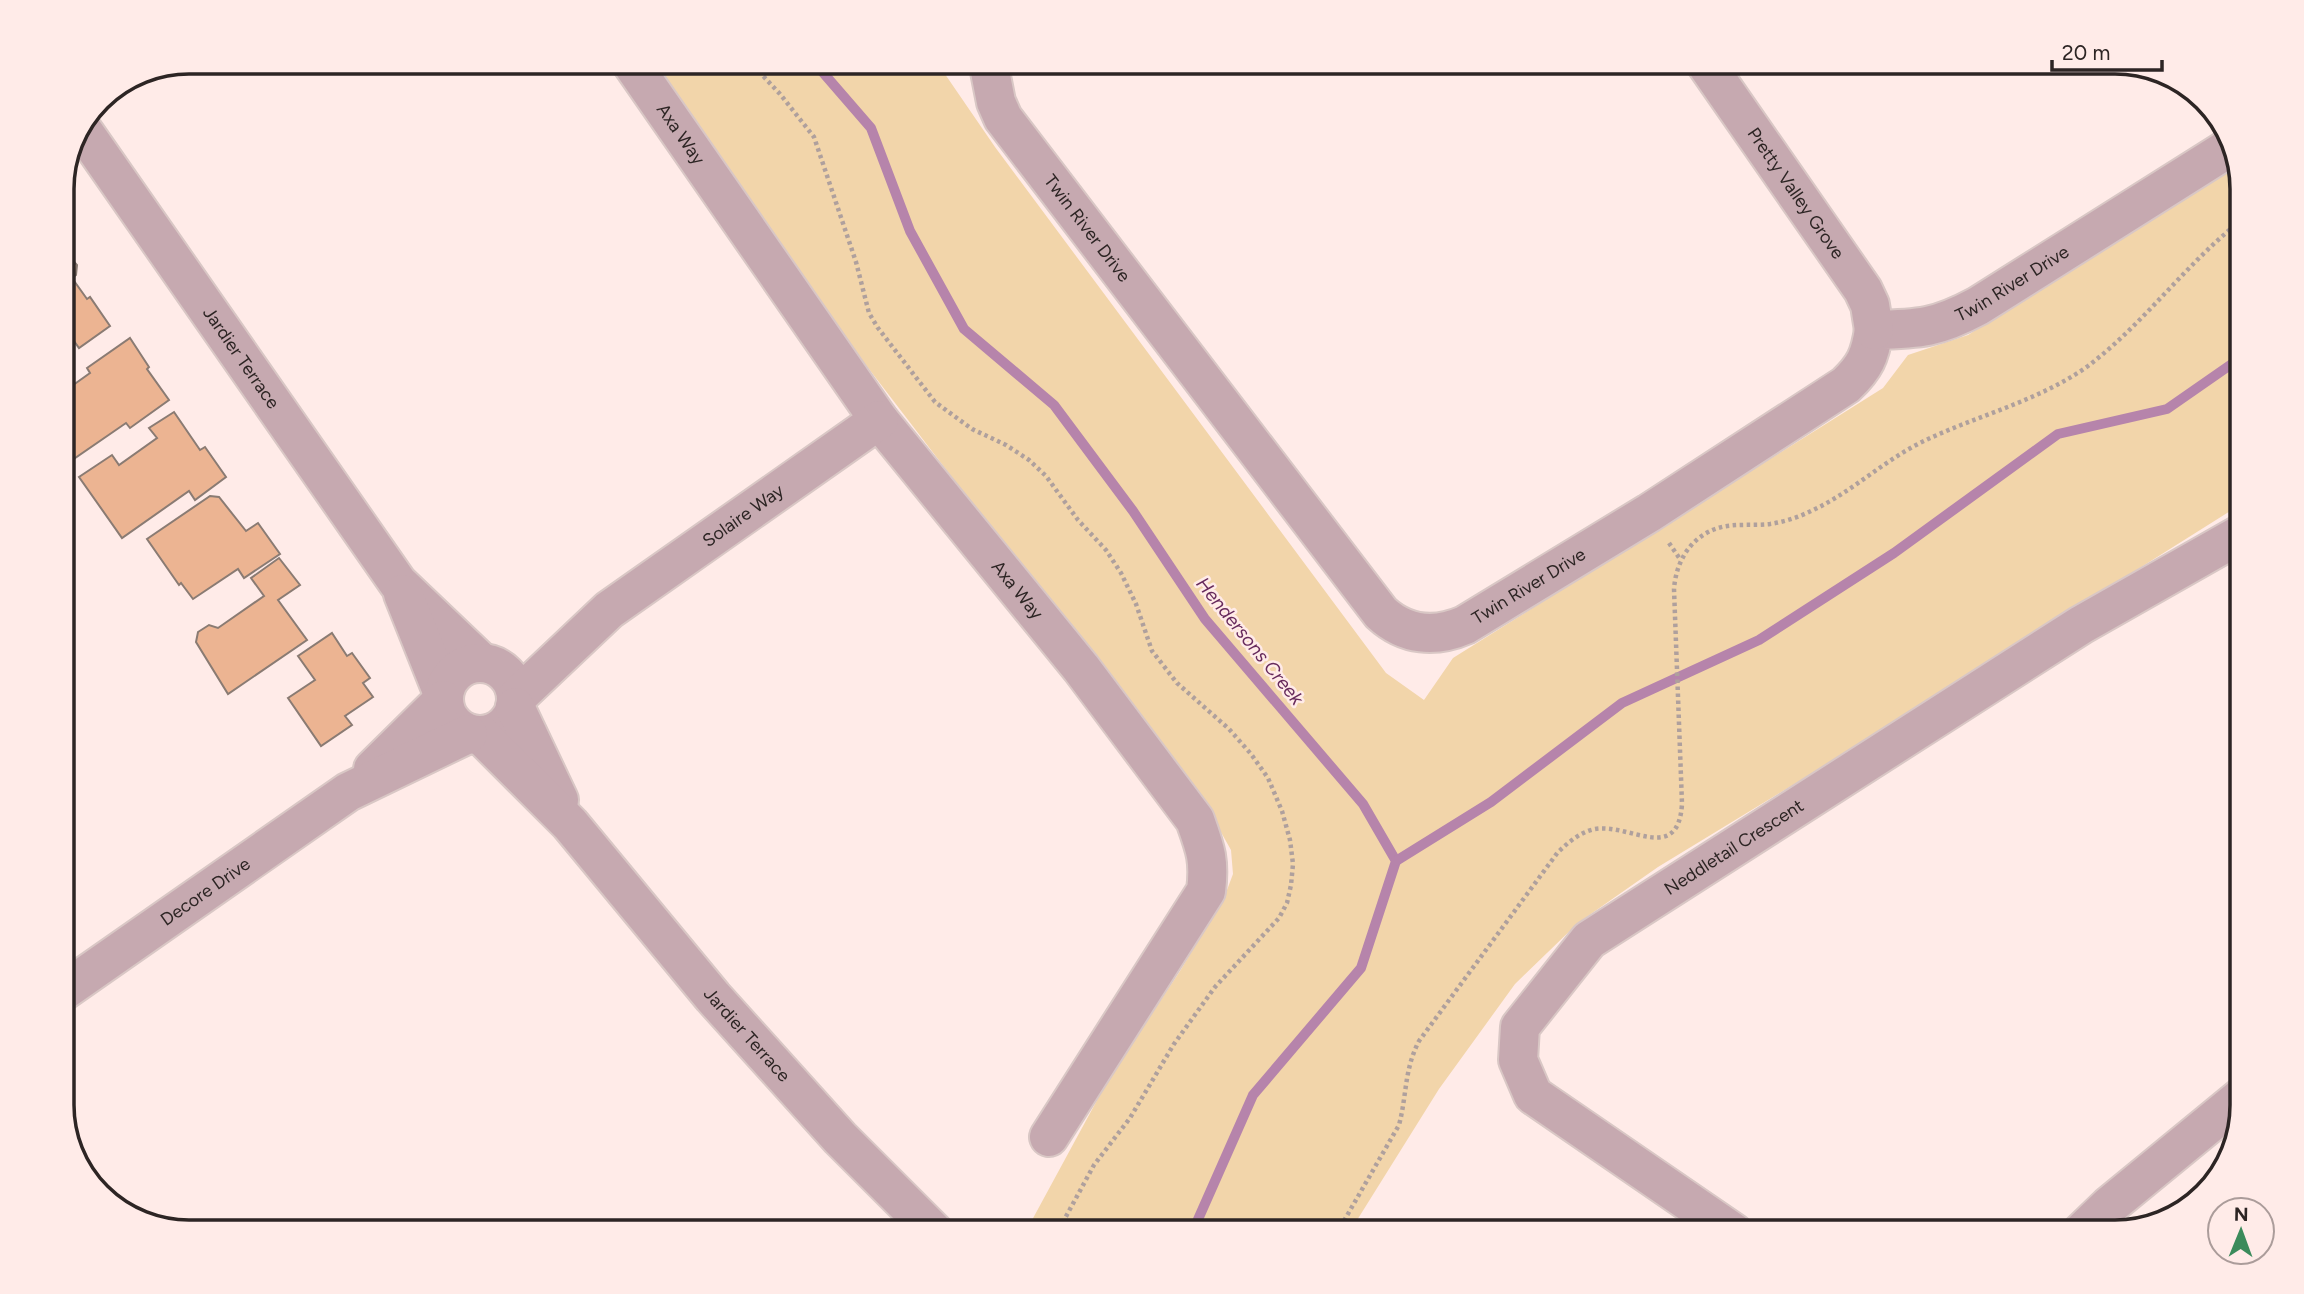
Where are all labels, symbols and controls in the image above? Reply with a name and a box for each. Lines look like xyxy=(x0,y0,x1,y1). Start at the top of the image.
scale bar xyxy=(2052,28,2162,72)
text: 20 m xyxy=(2062,40,2110,65)
street label: Axa Way xyxy=(652,99,710,169)
street label: Pretty Valley Grove xyxy=(1743,123,1849,263)
street label: Twin River Drive xyxy=(1039,170,1135,286)
street label: Twin River Drive xyxy=(1952,240,2073,327)
street label: Jardier Terrace xyxy=(198,302,284,413)
street label: Solaire Way xyxy=(698,479,788,552)
street label: Twin River Drive xyxy=(1468,543,1590,629)
street label: Axa Way xyxy=(987,556,1048,624)
water label: Hendersons Creek xyxy=(1191,573,1309,710)
street label: Neddletail Crescent xyxy=(1660,794,1808,900)
street label: Decore Drive xyxy=(156,853,255,931)
street label: Jardier Terrace xyxy=(699,983,795,1086)
north arrow xyxy=(2206,1196,2276,1266)
text: N xyxy=(2234,1203,2249,1226)

